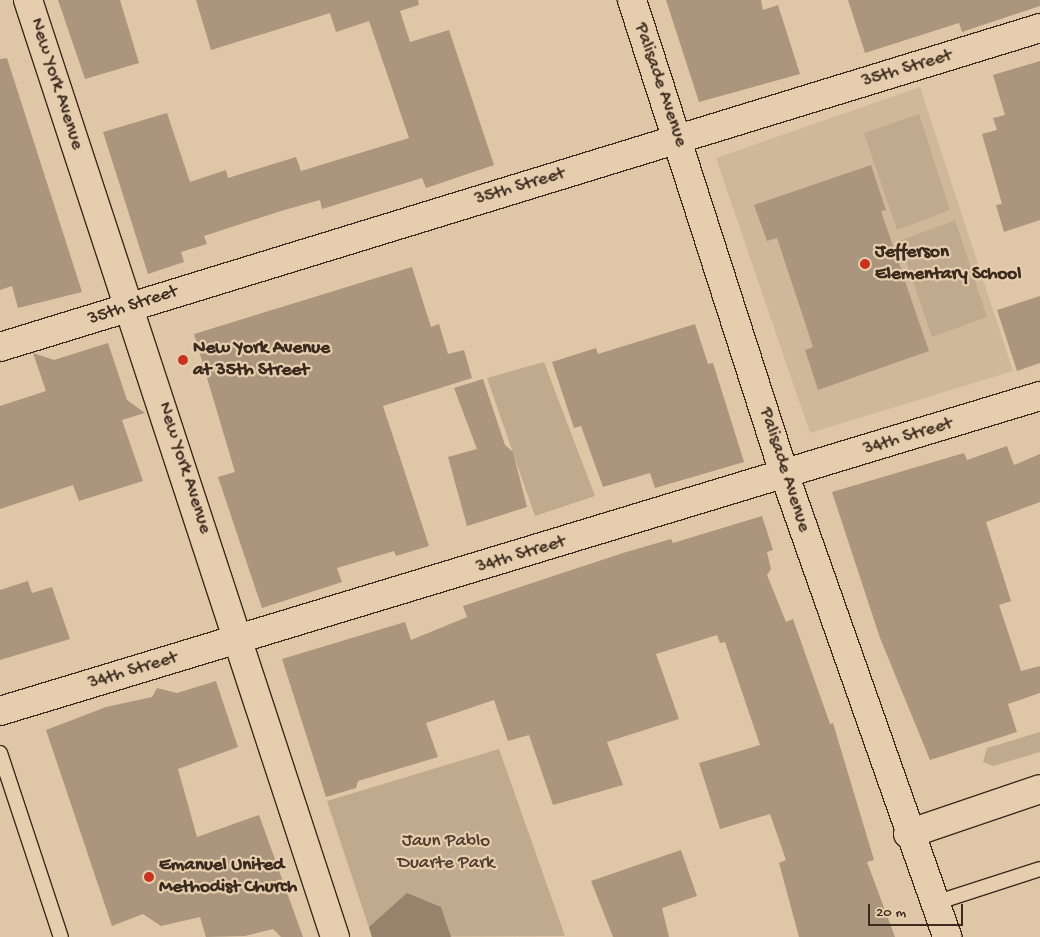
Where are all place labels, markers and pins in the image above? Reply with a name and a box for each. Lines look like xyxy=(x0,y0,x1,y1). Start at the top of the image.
place label: Jefferson Elementary School xyxy=(875,242,1021,286)
marker: Jefferson Elementary School xyxy=(859,258,871,270)
place label: New York Avenue at 35th Street xyxy=(193,338,330,382)
marker: New York Avenue at 35th Street xyxy=(177,354,189,366)
place label: Emanuel United Methodist Church xyxy=(159,855,297,899)
marker: Emanuel United Methodist Church xyxy=(143,871,155,883)

